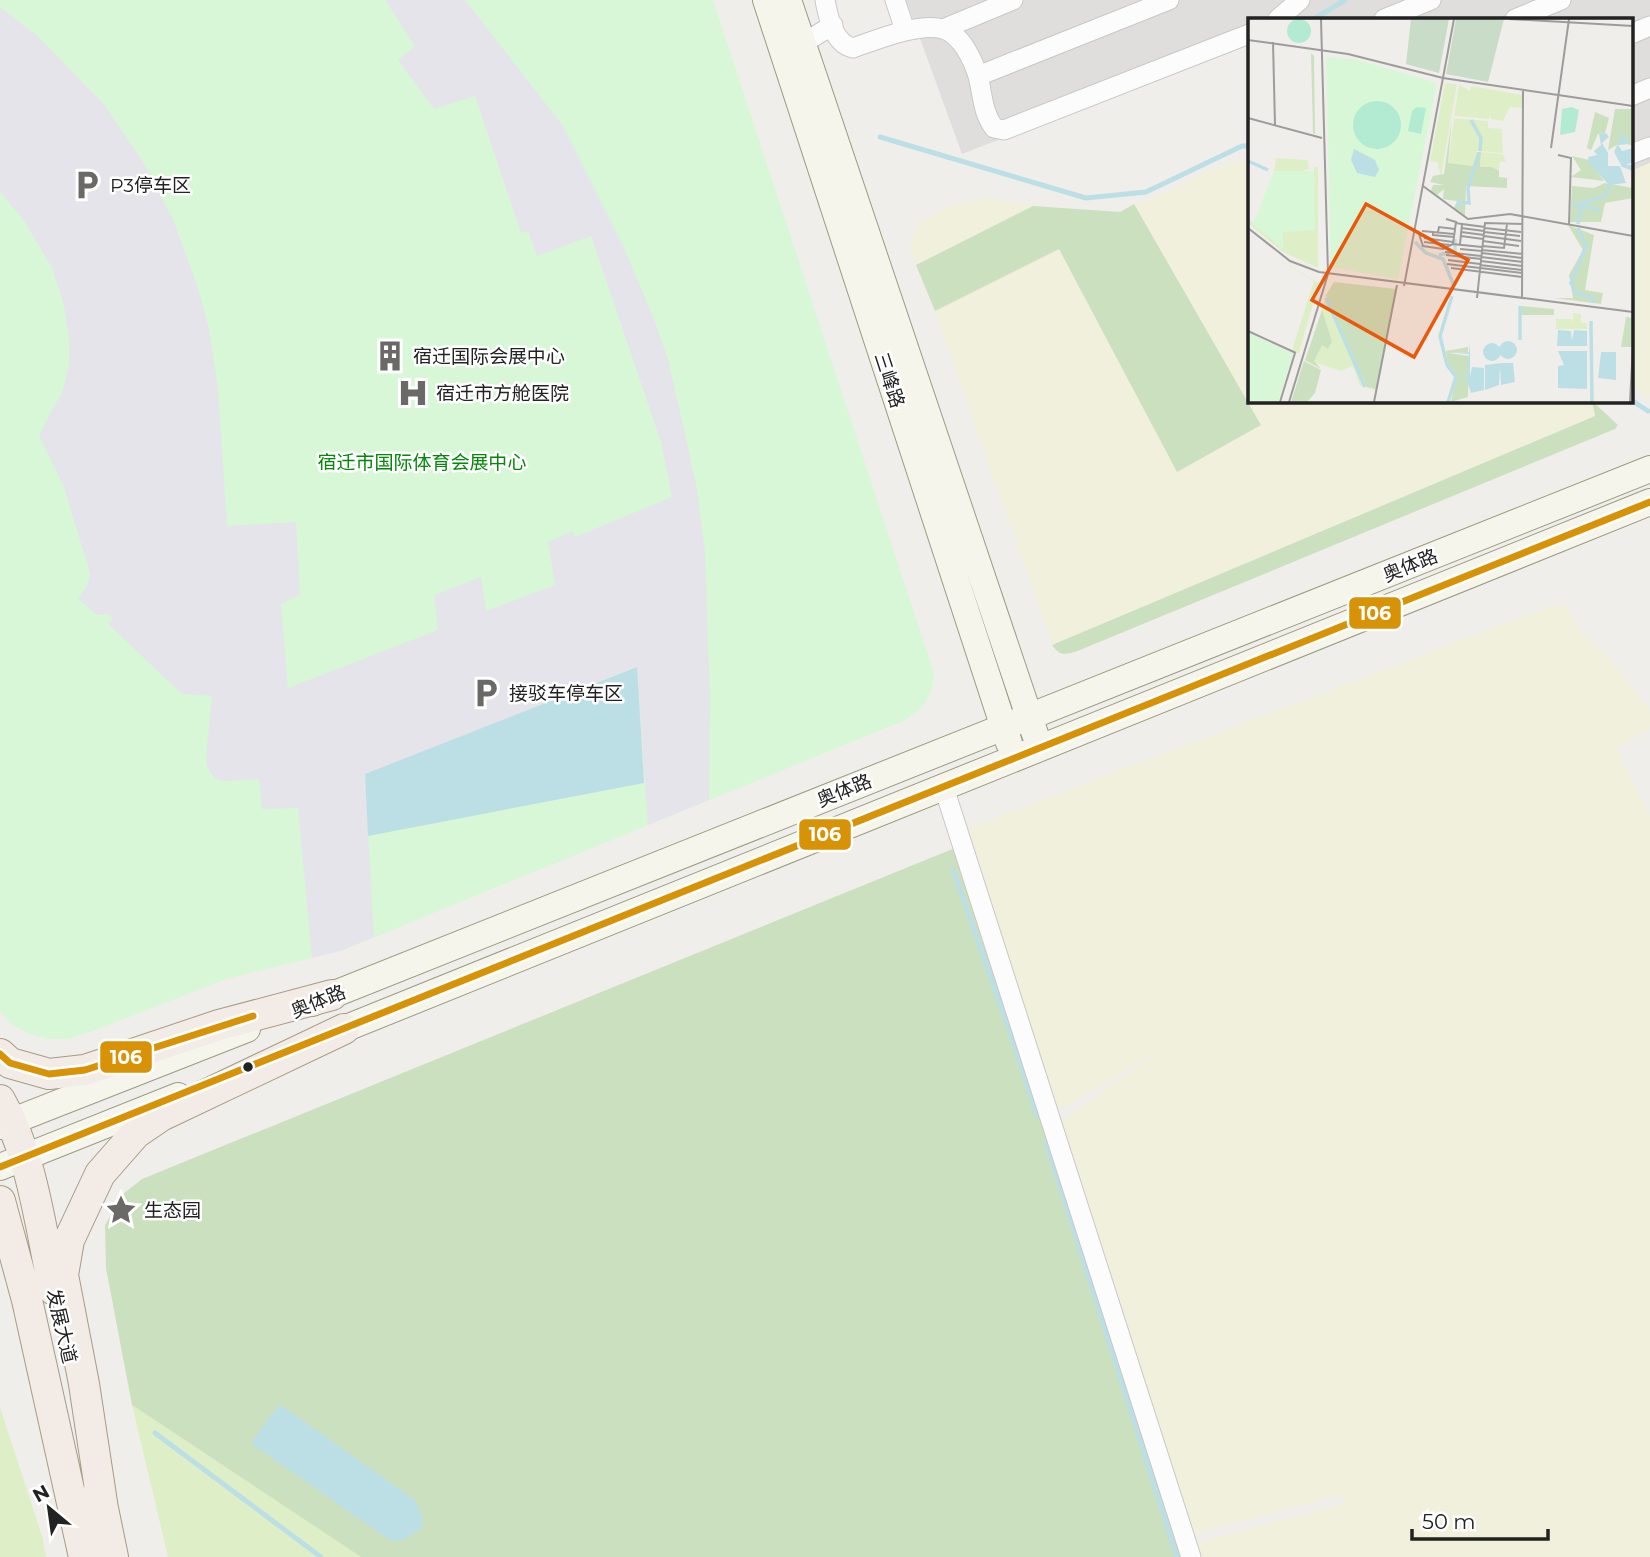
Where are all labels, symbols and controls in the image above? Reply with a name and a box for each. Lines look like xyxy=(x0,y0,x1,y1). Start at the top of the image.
inset map xyxy=(1248,18,1632,402)
parking icon: P3停车区 xyxy=(70,168,104,202)
place label: P3停车区 xyxy=(110,174,191,197)
building icon: 宿迁国际会展中心 xyxy=(373,339,407,373)
place label: 宿迁国际会展中心 xyxy=(413,345,565,368)
street label: 三峰路 xyxy=(870,349,909,411)
hospital icon: 宿迁市方舱医院 xyxy=(396,376,430,410)
place label: 宿迁市方舱医院 xyxy=(436,382,569,405)
park label: 宿迁市国际体育会展中心 xyxy=(317,451,527,474)
street label: 奥体路 xyxy=(1379,544,1441,587)
line badge: 106 xyxy=(1348,596,1402,630)
text: 106 xyxy=(1359,602,1391,625)
parking icon: 接驳车停车区 xyxy=(469,676,503,710)
place label: 接驳车停车区 xyxy=(509,682,623,705)
street label: 奥体路 xyxy=(813,769,875,812)
line badge: 106 xyxy=(798,818,852,851)
text: 106 xyxy=(809,823,841,846)
street label: 奥体路 xyxy=(287,980,349,1023)
line badge: 106 xyxy=(99,1040,153,1074)
text: 106 xyxy=(110,1046,142,1069)
unlabelled marker xyxy=(241,1060,255,1074)
place icon: 生态园 xyxy=(104,1193,138,1227)
place label: 生态园 xyxy=(144,1199,201,1222)
street label: 发展大道 xyxy=(42,1286,81,1366)
north arrow xyxy=(14,1473,84,1543)
text: N xyxy=(29,1480,53,1507)
scale bar xyxy=(1412,1498,1548,1542)
text: 50 m xyxy=(1422,1509,1476,1534)

